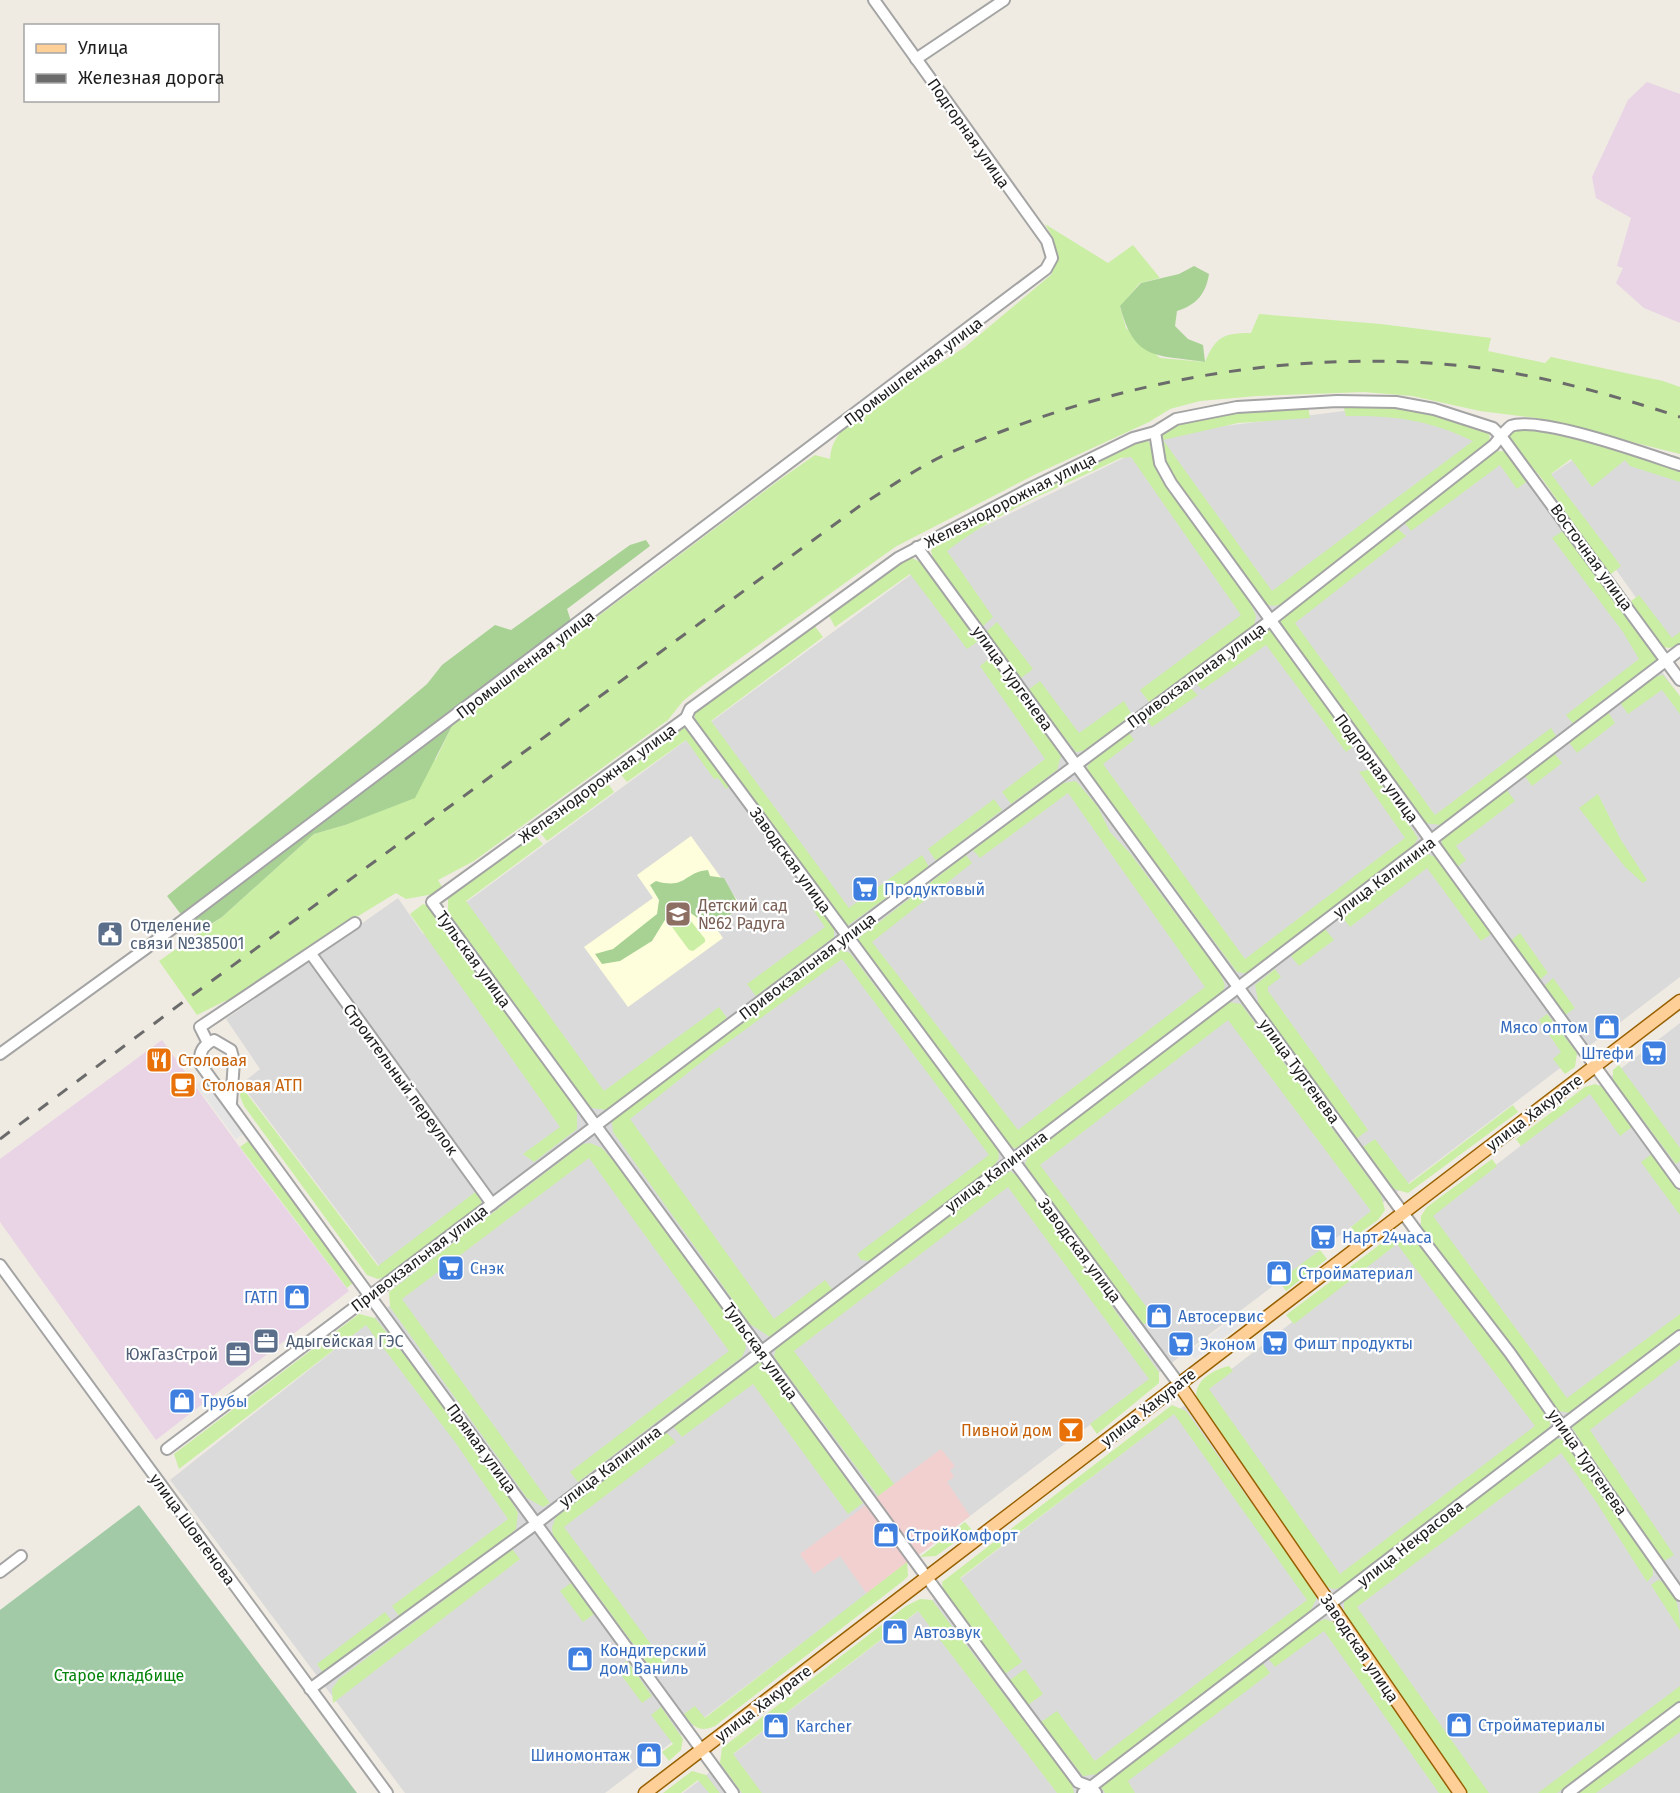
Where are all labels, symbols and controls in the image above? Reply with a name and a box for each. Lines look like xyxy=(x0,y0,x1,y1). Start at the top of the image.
legend xyxy=(24,24,219,102)
text: Улица xyxy=(78,37,128,59)
text: Железная дорога xyxy=(78,67,225,89)
street label: Подгорная улица xyxy=(924,75,1014,192)
street label: Промышленная улица xyxy=(840,313,986,430)
street label: Железнодорожная улица xyxy=(921,449,1099,552)
street label: Восточная улица xyxy=(1546,500,1637,614)
street label: Промышленная улица xyxy=(452,606,598,723)
street label: Привокзальная улица xyxy=(1123,619,1269,732)
street label: улица Тургенева xyxy=(968,622,1057,734)
street label: Подгорная улица xyxy=(1331,710,1423,826)
street label: Железнодорожная улица xyxy=(515,720,680,847)
street label: Заводская улица xyxy=(746,804,835,917)
street label: улица Калинина xyxy=(1329,833,1439,922)
supermarket icon: Продуктовый xyxy=(850,874,880,904)
place label: Продуктовый xyxy=(884,880,985,899)
place label: Детский сад №62 Радуга xyxy=(697,896,787,933)
school or university icon: Детский сад №62 Радуга xyxy=(663,899,693,929)
street label: Тульская улица xyxy=(432,907,515,1011)
street label: Привокзальная улица xyxy=(735,909,879,1024)
place label: Отделение связи №385001 xyxy=(130,916,244,953)
public building icon: Отделение связи №385001 xyxy=(95,919,125,949)
street label: Строительный переулок xyxy=(339,1000,462,1159)
shop icon: Мясо оптом xyxy=(1592,1012,1622,1042)
street label: улица Тургенева xyxy=(1255,1015,1344,1127)
place label: Мясо оптом xyxy=(1500,1018,1588,1037)
supermarket icon: Штефи xyxy=(1639,1038,1669,1068)
place label: Штефи xyxy=(1581,1044,1634,1063)
restaurant icon: Столовая xyxy=(144,1045,174,1075)
place label: Столовая xyxy=(178,1051,247,1070)
cafe icon: Столовая АТП xyxy=(168,1070,198,1100)
street label: улица Хакурате xyxy=(1482,1070,1586,1155)
place label: Столовая АТП xyxy=(202,1076,303,1095)
street label: улица Калинина xyxy=(941,1127,1051,1216)
street label: Заводская улица xyxy=(1034,1194,1125,1306)
street label: Привокзальная улица xyxy=(347,1201,491,1316)
supermarket icon: Нарт 24часа xyxy=(1308,1222,1338,1252)
place label: Нарт 24часа xyxy=(1342,1228,1432,1247)
supermarket icon: Снэк xyxy=(436,1253,466,1283)
shop icon: Стройматериал xyxy=(1264,1258,1294,1288)
place label: Снэк xyxy=(470,1259,505,1278)
place label: Стройматериал xyxy=(1298,1264,1414,1283)
shop icon: ГАТП xyxy=(282,1282,312,1312)
place label: ГАТП xyxy=(244,1288,278,1307)
street label: Тульская улица xyxy=(719,1299,802,1403)
shop icon: Автосервис xyxy=(1144,1301,1174,1331)
place label: Автосервис xyxy=(1178,1307,1264,1326)
office icon: Адыгейская ГЭС xyxy=(251,1326,281,1356)
supermarket icon: Фишт продукты xyxy=(1260,1328,1290,1358)
supermarket icon: Эконом xyxy=(1166,1329,1196,1359)
place label: Адыгейская ГЭС xyxy=(286,1332,403,1351)
place label: Фишт продукты xyxy=(1294,1334,1413,1353)
place label: Эконом xyxy=(1200,1335,1256,1354)
office icon: ЮжГазСтрой xyxy=(223,1339,253,1369)
place label: ЮжГазСтрой xyxy=(125,1345,218,1364)
street label: улица Хакурате xyxy=(1097,1364,1200,1450)
shop icon: Трубы xyxy=(167,1386,197,1416)
place label: Трубы xyxy=(201,1392,248,1411)
street label: Прямая улица xyxy=(443,1400,520,1497)
street label: улица Тургенева xyxy=(1544,1406,1631,1519)
bar icon: Пивной дом xyxy=(1056,1415,1086,1445)
place label: Пивной дом xyxy=(961,1421,1052,1440)
street label: улица Калинина xyxy=(555,1422,665,1511)
street label: улица Шовгенова xyxy=(146,1470,240,1589)
street label: улица Некрасова xyxy=(1354,1496,1467,1591)
shop icon: СтройКомфорт xyxy=(871,1520,901,1550)
place label: СтройКомфорт xyxy=(906,1526,1019,1545)
street label: Заводская улица xyxy=(1316,1591,1403,1706)
shop icon: Автозвук xyxy=(880,1617,910,1647)
place label: Автозвук xyxy=(914,1623,981,1642)
place label: Кондитерский дом Ваниль xyxy=(600,1641,707,1678)
shop icon: Кондитерский дом Ваниль xyxy=(565,1644,595,1674)
street label: улица Хакурате xyxy=(711,1661,815,1746)
park label: Старое кладбище xyxy=(54,1666,184,1685)
shop icon: Стройматериалы xyxy=(1444,1710,1474,1740)
shop icon: Karcher xyxy=(761,1711,791,1741)
place label: Стройматериалы xyxy=(1478,1716,1605,1735)
place label: Karcher xyxy=(796,1717,852,1736)
shop icon: Шиномонтаж xyxy=(634,1740,664,1770)
place label: Шиномонтаж xyxy=(530,1746,630,1765)

